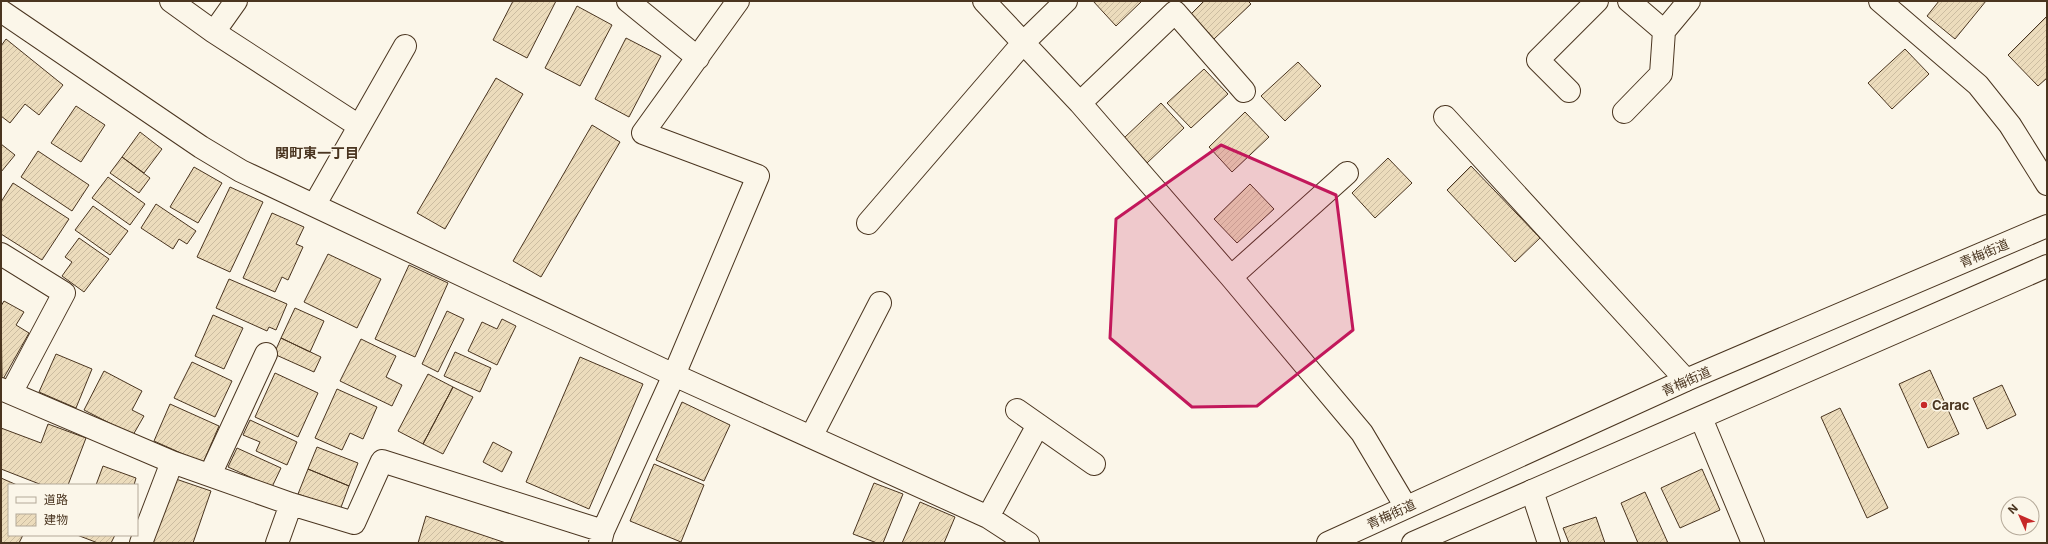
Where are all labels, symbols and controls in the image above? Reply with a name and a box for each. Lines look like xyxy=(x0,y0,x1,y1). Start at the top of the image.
district label: 関町東一丁目 xyxy=(275,144,359,161)
street label: 青梅街道 xyxy=(1957,235,2011,271)
street label: 青梅街道 xyxy=(1659,363,1713,399)
place label: Carac xyxy=(1932,397,1970,413)
marker: Carac xyxy=(1919,400,1929,410)
legend xyxy=(8,484,138,536)
text: 道路 xyxy=(44,492,68,507)
street label: 青梅街道 xyxy=(1364,496,1418,532)
north arrow xyxy=(2000,496,2040,536)
text: N xyxy=(2005,501,2021,517)
text: 建物 xyxy=(44,512,68,527)

